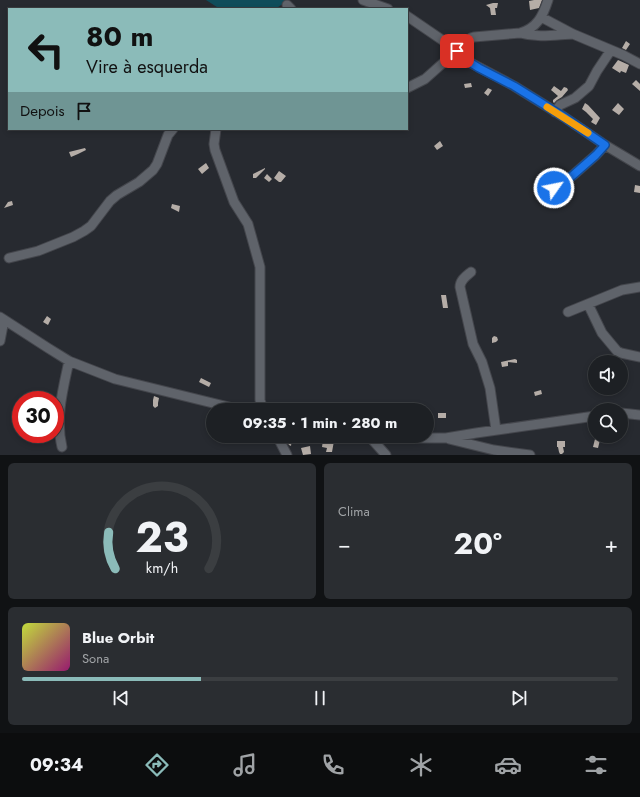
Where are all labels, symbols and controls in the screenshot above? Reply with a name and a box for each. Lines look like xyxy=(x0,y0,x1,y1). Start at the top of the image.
text: 80 m xyxy=(86,16,153,57)
icon: left xyxy=(20,24,72,76)
pin xyxy=(440,34,474,68)
icon: arrive xyxy=(446,40,468,62)
text: Vire à esquerda xyxy=(86,54,208,80)
text: Depois xyxy=(20,100,65,122)
icon: arrive xyxy=(73,100,95,122)
position arrow xyxy=(533,167,575,209)
map controls xyxy=(588,355,628,443)
button: sound xyxy=(588,355,628,395)
speed limit sign: 30 xyxy=(12,391,64,443)
button: search xyxy=(588,403,628,443)
text: 09:35 · 1 min · 280 m xyxy=(243,412,397,434)
text: Clima xyxy=(338,502,370,521)
text: 23 xyxy=(135,507,189,568)
text: 20° xyxy=(454,522,502,565)
text: − xyxy=(338,528,351,560)
text: + xyxy=(604,528,618,560)
text: km/h xyxy=(146,558,178,578)
text: Blue Orbit xyxy=(82,627,154,649)
text: Sona xyxy=(82,649,109,668)
icon: previous xyxy=(110,687,132,709)
icon: pause xyxy=(309,687,331,709)
icon: next xyxy=(508,687,530,709)
icon: directions xyxy=(143,751,171,779)
icon: music xyxy=(231,751,259,779)
icon: phone xyxy=(319,751,347,779)
icon: climate xyxy=(407,751,435,779)
icon: car xyxy=(494,751,522,779)
icon: filters xyxy=(582,751,610,779)
text: 09:34 xyxy=(30,752,83,778)

